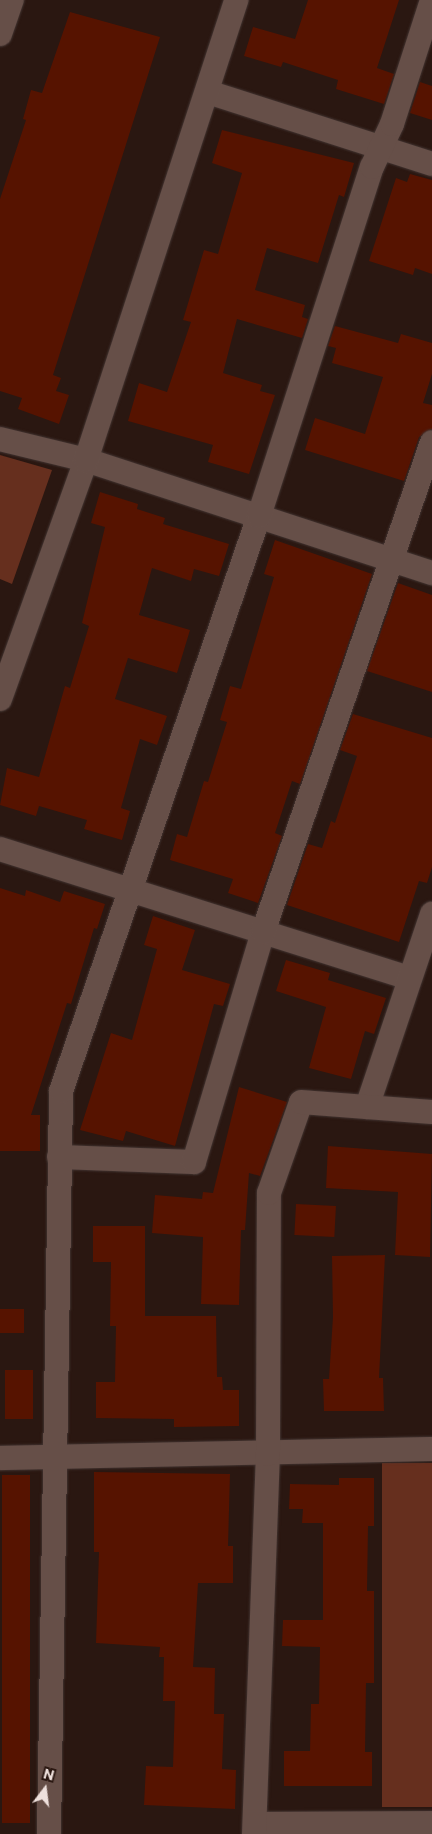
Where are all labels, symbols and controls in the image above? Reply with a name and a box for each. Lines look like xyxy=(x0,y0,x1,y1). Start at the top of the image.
north arrow xyxy=(20,1764,70,1814)
text: N xyxy=(42,1764,56,1784)

